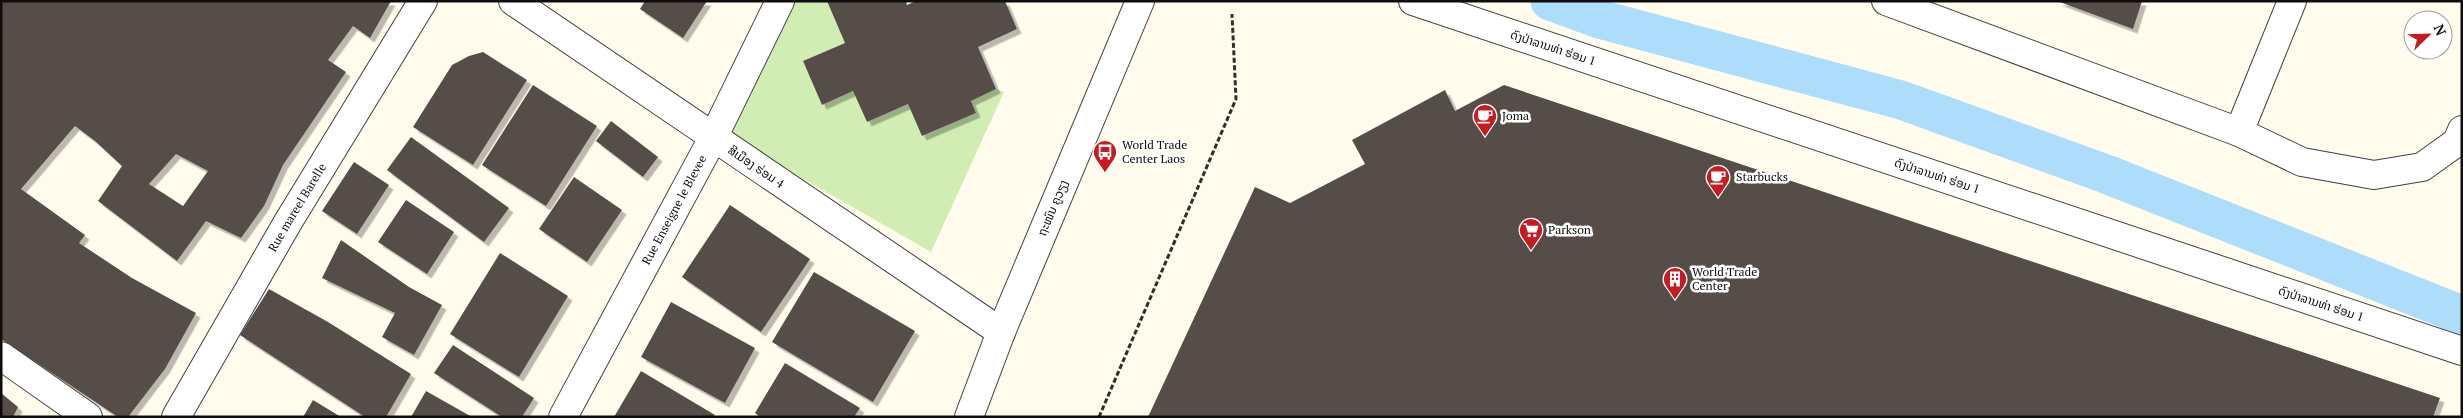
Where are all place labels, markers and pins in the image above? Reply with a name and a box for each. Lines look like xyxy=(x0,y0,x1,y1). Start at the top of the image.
cafe icon: Joma xyxy=(1472,103,1498,137)
place label: Joma xyxy=(1502,108,1529,123)
place label: World Trade Center Laos xyxy=(1122,137,1187,166)
bus stop icon: World Trade Center Laos xyxy=(1092,139,1118,173)
cafe icon: Starbucks xyxy=(1705,164,1731,198)
place label: Starbucks xyxy=(1736,169,1788,184)
supermarket icon: Parkson xyxy=(1518,217,1544,251)
place label: Parkson xyxy=(1548,222,1591,237)
place label: World Trade Center xyxy=(1692,264,1757,293)
building icon: World Trade Center xyxy=(1662,266,1688,300)

